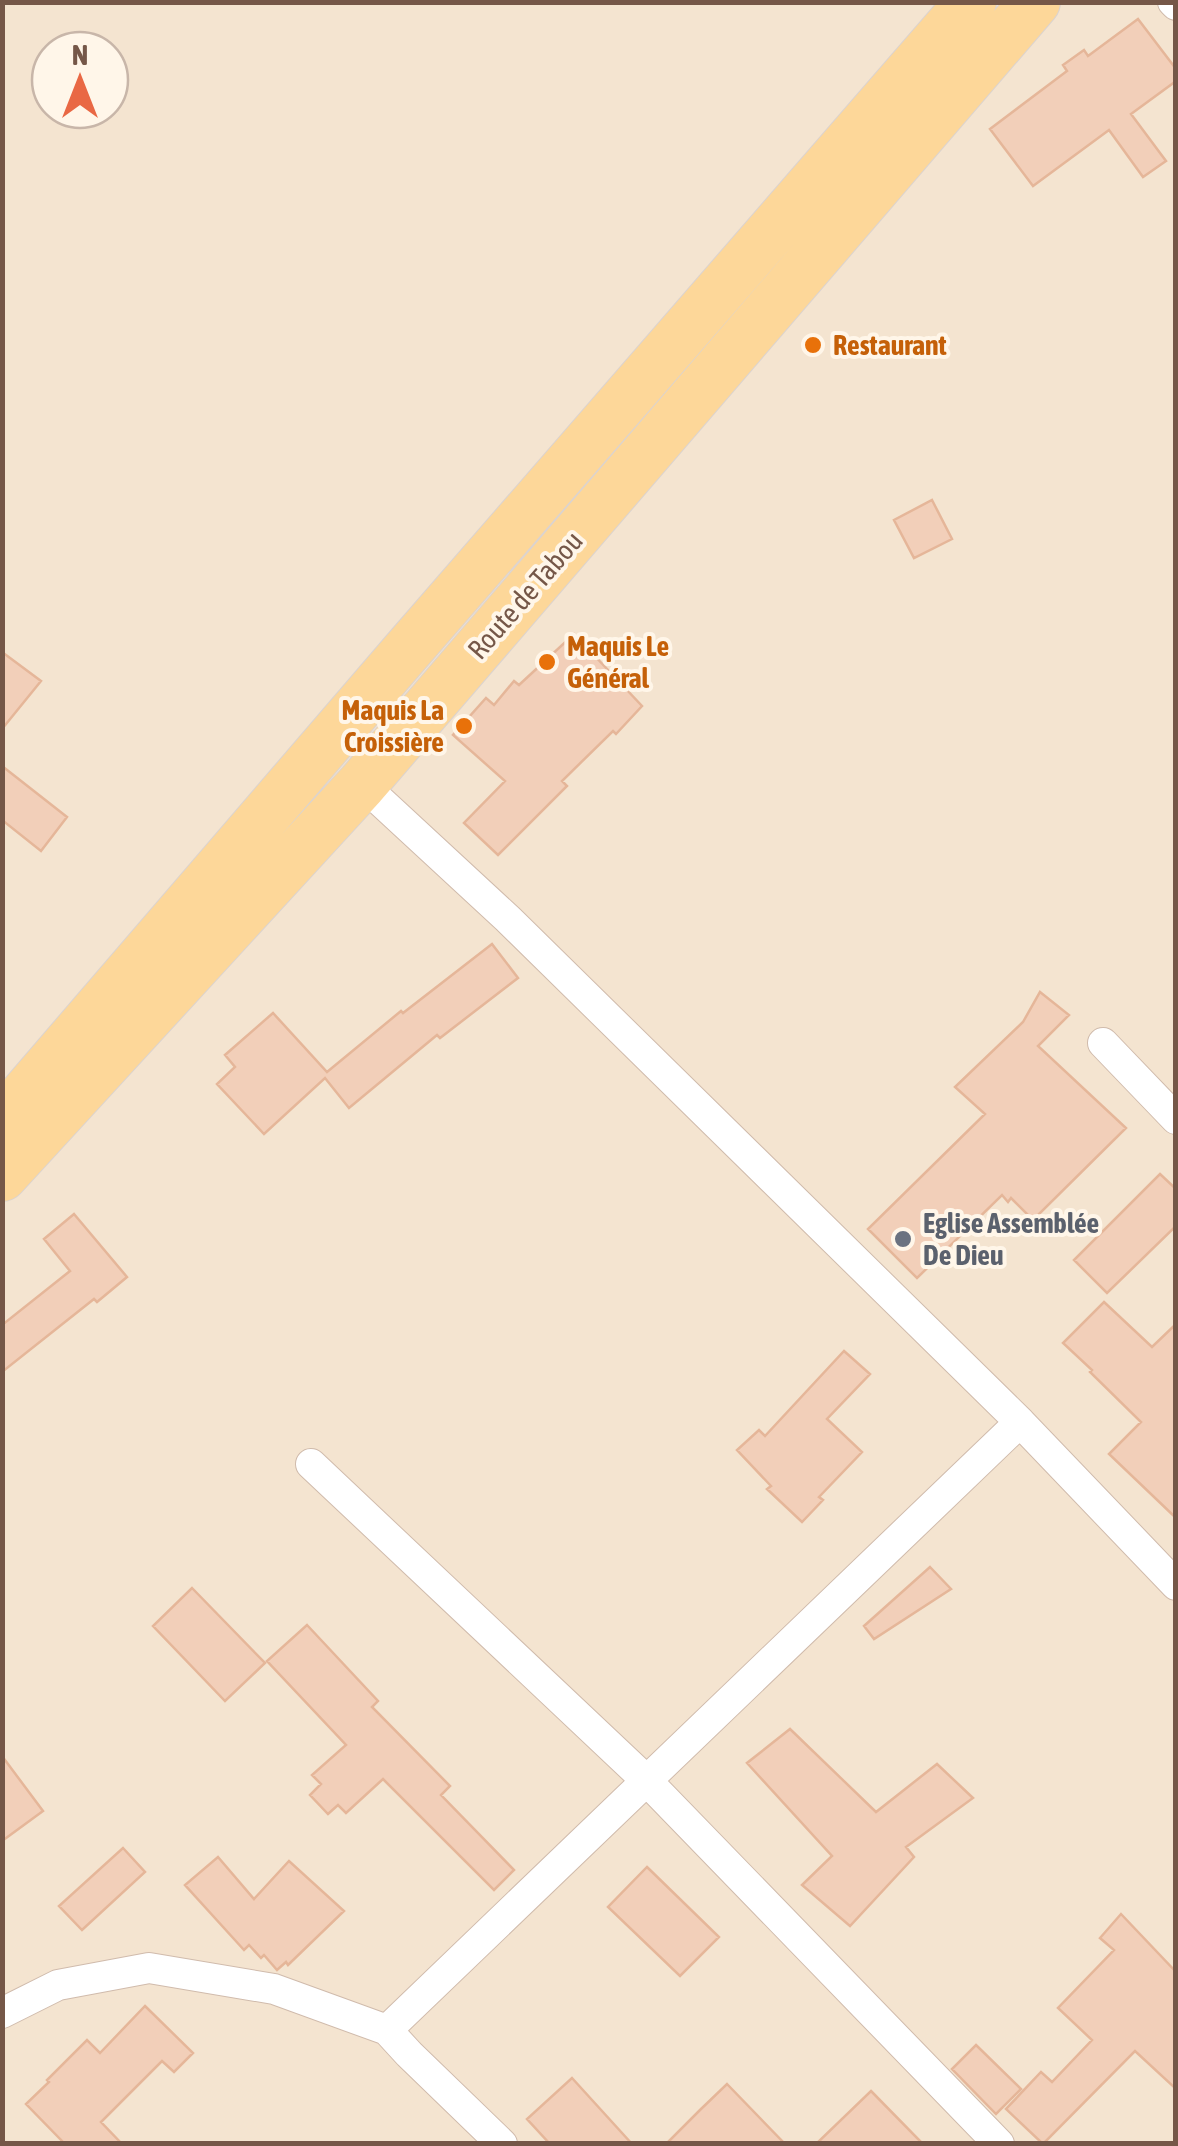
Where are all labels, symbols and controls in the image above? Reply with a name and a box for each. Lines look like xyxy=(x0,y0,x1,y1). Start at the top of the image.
north arrow xyxy=(30,30,130,130)
text: N xyxy=(72,39,88,71)
place label: Restaurant xyxy=(833,329,947,361)
marker: Restaurant xyxy=(802,334,824,356)
street label: Route de Tabou xyxy=(461,525,589,665)
place label: Maquis Le Général xyxy=(567,630,669,694)
marker: Maquis Le Général xyxy=(536,651,558,673)
place label: Maquis La Croissière xyxy=(341,694,444,758)
marker: Maquis La Croissière xyxy=(453,715,475,737)
place label: Eglise Assemblée De Dieu xyxy=(923,1207,1099,1271)
marker: Eglise Assemblée De Dieu xyxy=(892,1228,914,1250)

